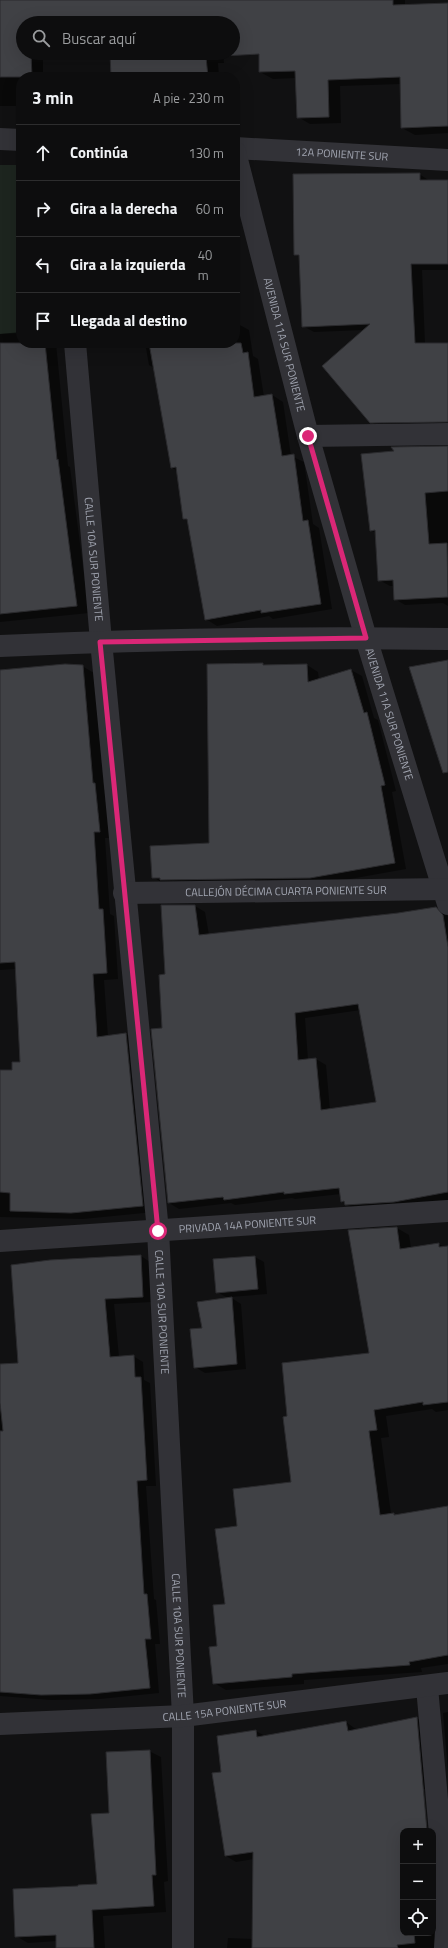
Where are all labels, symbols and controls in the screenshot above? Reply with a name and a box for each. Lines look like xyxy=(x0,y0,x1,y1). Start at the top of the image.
search box xyxy=(16,16,240,60)
icon: search xyxy=(30,27,52,49)
text: Buscar aquí xyxy=(62,27,135,50)
text: 3 min xyxy=(32,85,73,111)
text: A pie · 230 m xyxy=(153,88,224,108)
text: Continúa xyxy=(70,141,128,164)
icon: ahead xyxy=(32,142,54,164)
text: 130 m xyxy=(188,143,224,163)
street label: 12A PONIENTE SUR xyxy=(295,143,389,165)
text: Gira a la derecha xyxy=(70,197,177,220)
icon: right xyxy=(32,198,54,220)
text: 60 m xyxy=(196,199,224,219)
text: 40 m xyxy=(198,245,212,285)
text: Gira a la izquierda xyxy=(70,253,186,276)
icon: left xyxy=(32,254,54,276)
street label: AVENIDA 11A SUR PONIENTE xyxy=(260,276,309,413)
text: Llegada al destino xyxy=(70,309,187,332)
icon: arrive xyxy=(32,310,54,332)
route end xyxy=(299,427,317,445)
street label: CALLE 10A SUR PONIENTE xyxy=(80,496,107,622)
street label: AVENIDA 11A SUR PONIENTE xyxy=(362,646,417,782)
street label: CALLEJÓN DÉCIMA CUARTA PONIENTE SUR xyxy=(185,882,387,900)
street label: PRIVADA 14A PONIENTE SUR xyxy=(178,1212,317,1237)
route start xyxy=(149,1222,167,1240)
street label: CALLE 10A SUR PONIENTE xyxy=(151,1249,173,1375)
street label: CALLE 10A SUR PONIENTE xyxy=(168,1573,190,1698)
street label: CALLE 15A PONIENTE SUR xyxy=(162,1695,288,1725)
map controls xyxy=(400,1828,436,1936)
button: + xyxy=(400,1828,436,1864)
button: − xyxy=(400,1864,436,1900)
button: locate xyxy=(400,1900,436,1936)

